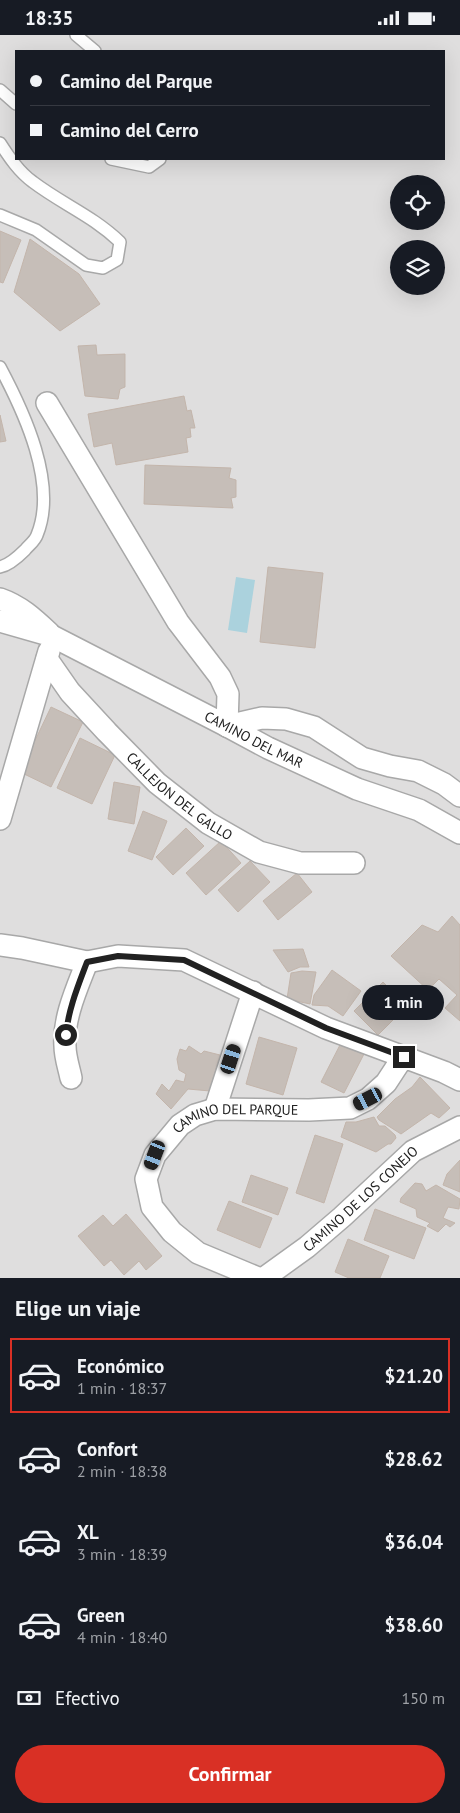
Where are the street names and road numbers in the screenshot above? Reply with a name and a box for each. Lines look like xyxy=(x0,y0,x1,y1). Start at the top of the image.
street label: CAMINO DEL MAR xyxy=(201,707,306,772)
street label: CALLEJON DEL GALLO xyxy=(123,748,236,844)
street label: CAMINO DEL PARQUE xyxy=(168,1099,298,1137)
street label: CAMINO DE LOS CONEJO xyxy=(299,1142,422,1255)

